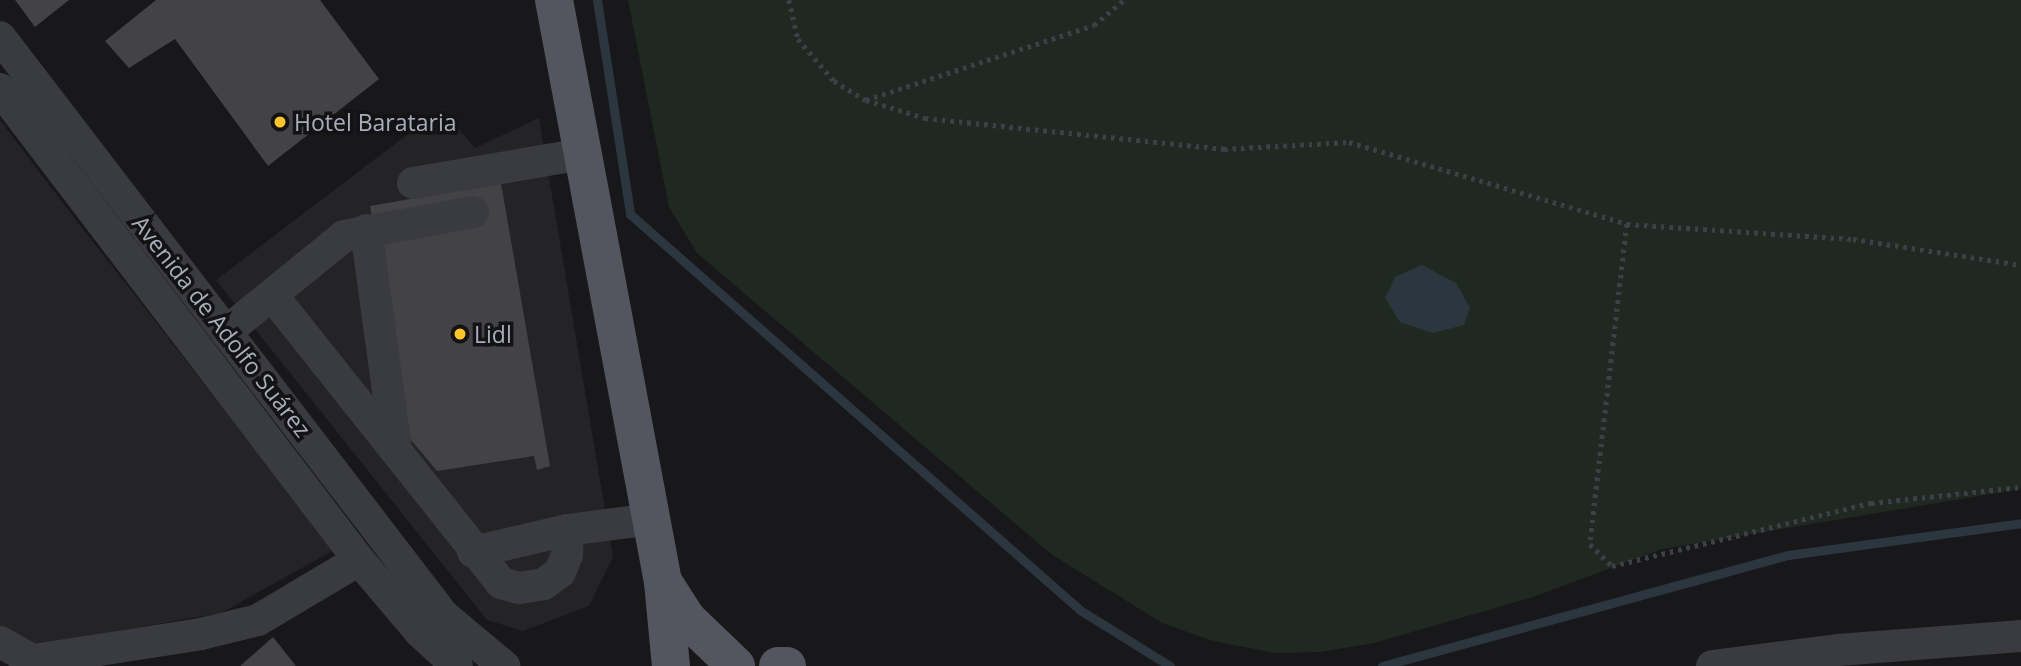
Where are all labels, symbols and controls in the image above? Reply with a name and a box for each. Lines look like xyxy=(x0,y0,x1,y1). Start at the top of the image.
place label: Hotel Barataria xyxy=(294,108,456,136)
marker: Hotel Barataria xyxy=(272,114,288,130)
street label: Avenida de Adolfo Suárez xyxy=(127,210,317,442)
place label: Lidl xyxy=(474,320,512,348)
marker: Lidl xyxy=(452,326,468,342)

